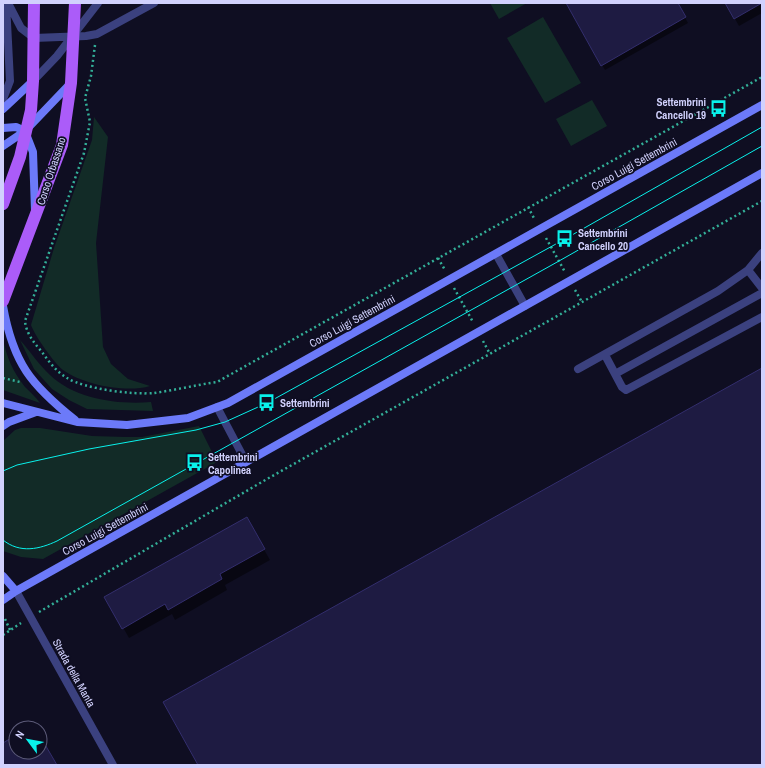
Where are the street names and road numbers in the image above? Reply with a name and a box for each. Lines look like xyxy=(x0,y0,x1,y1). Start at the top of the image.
street label: Corso Orbassano xyxy=(33,135,69,207)
street label: Corso Luigi Settembrini xyxy=(589,135,679,193)
street label: Corso Luigi Settembrini xyxy=(307,292,397,350)
street label: Corso Luigi Settembrini xyxy=(60,500,150,558)
street label: Strada della Manta xyxy=(50,636,98,710)

